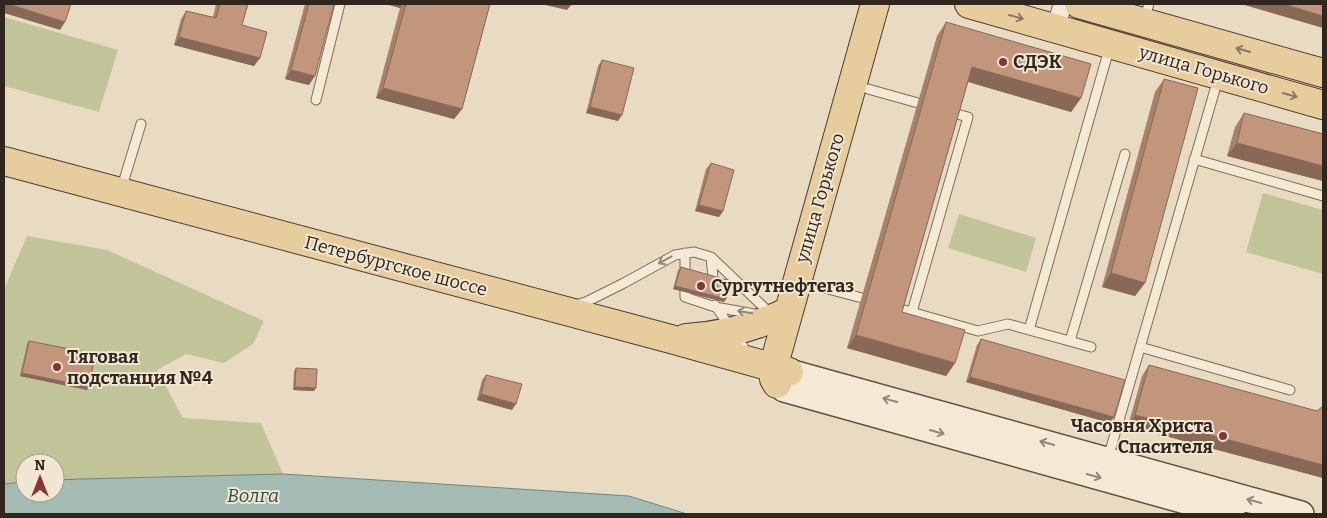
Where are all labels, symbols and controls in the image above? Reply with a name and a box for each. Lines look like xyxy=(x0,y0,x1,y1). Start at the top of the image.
one-way arrow xyxy=(1007,13,1023,22)
street label: улица Горького xyxy=(1136,41,1271,99)
one-way arrow xyxy=(1235,45,1251,55)
place label: СДЭК xyxy=(1013,51,1062,73)
marker: СДЭК xyxy=(997,56,1009,68)
one-way arrow xyxy=(1281,91,1297,100)
street label: улица Горького xyxy=(791,131,849,266)
street label: Петербургское шоссе xyxy=(302,231,490,301)
one-way arrow xyxy=(658,255,673,265)
place label: Сургутнефтегаз xyxy=(711,275,854,297)
marker: Сургутнефтегаз xyxy=(695,280,707,292)
one-way arrow xyxy=(737,307,753,316)
place label: Тяговая подстанция №4 xyxy=(67,346,213,389)
marker: Тяговая подстанция №4 xyxy=(51,361,63,373)
one-way arrow xyxy=(883,395,899,404)
place label: Часовня Христа Спасителя xyxy=(1071,415,1213,458)
one-way arrow xyxy=(929,427,945,437)
marker: Часовня Христа Спасителя xyxy=(1217,430,1229,442)
one-way arrow xyxy=(1039,438,1055,448)
north arrow xyxy=(15,453,65,503)
text: N xyxy=(35,457,46,474)
one-way arrow xyxy=(1085,471,1101,481)
water label: Волга xyxy=(227,484,279,507)
one-way arrow xyxy=(1246,496,1262,506)

